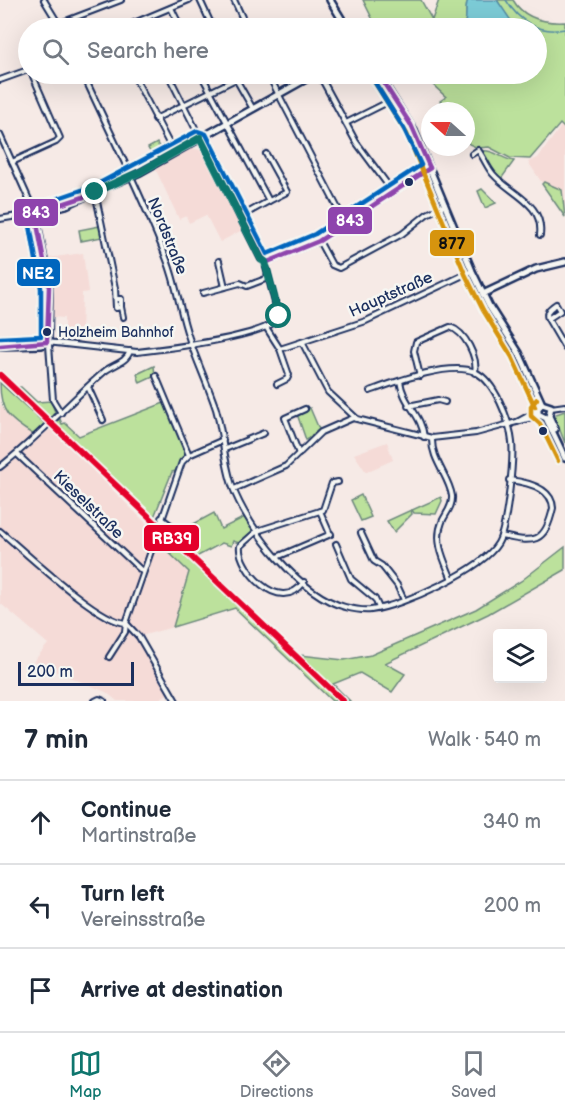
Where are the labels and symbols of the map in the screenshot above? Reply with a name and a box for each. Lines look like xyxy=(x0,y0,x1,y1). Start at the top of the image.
north arrow xyxy=(421,102,475,156)
unlabelled marker xyxy=(403,176,415,188)
route end xyxy=(81,178,107,204)
street label: Nordstraße xyxy=(143,195,191,278)
line badge: 843 xyxy=(13,198,59,227)
text: 843 xyxy=(22,204,50,223)
line badge: 843 xyxy=(327,206,373,235)
text: 843 xyxy=(336,212,364,231)
line badge: 877 xyxy=(429,229,475,257)
text: 877 xyxy=(438,235,466,254)
line badge: NE2 xyxy=(16,258,61,287)
text: NE2 xyxy=(22,265,54,284)
street label: Hauptstraße xyxy=(346,268,436,322)
route start xyxy=(265,302,291,328)
place label: Holzheim Bahnhof xyxy=(58,324,174,341)
marker: Holzheim Bahnhof xyxy=(41,326,53,338)
unlabelled marker xyxy=(537,425,549,437)
street label: Kieselstraße xyxy=(49,467,127,544)
line badge: RB39 xyxy=(143,524,200,552)
text: RB39 xyxy=(152,530,192,549)
scale bar xyxy=(18,659,134,686)

